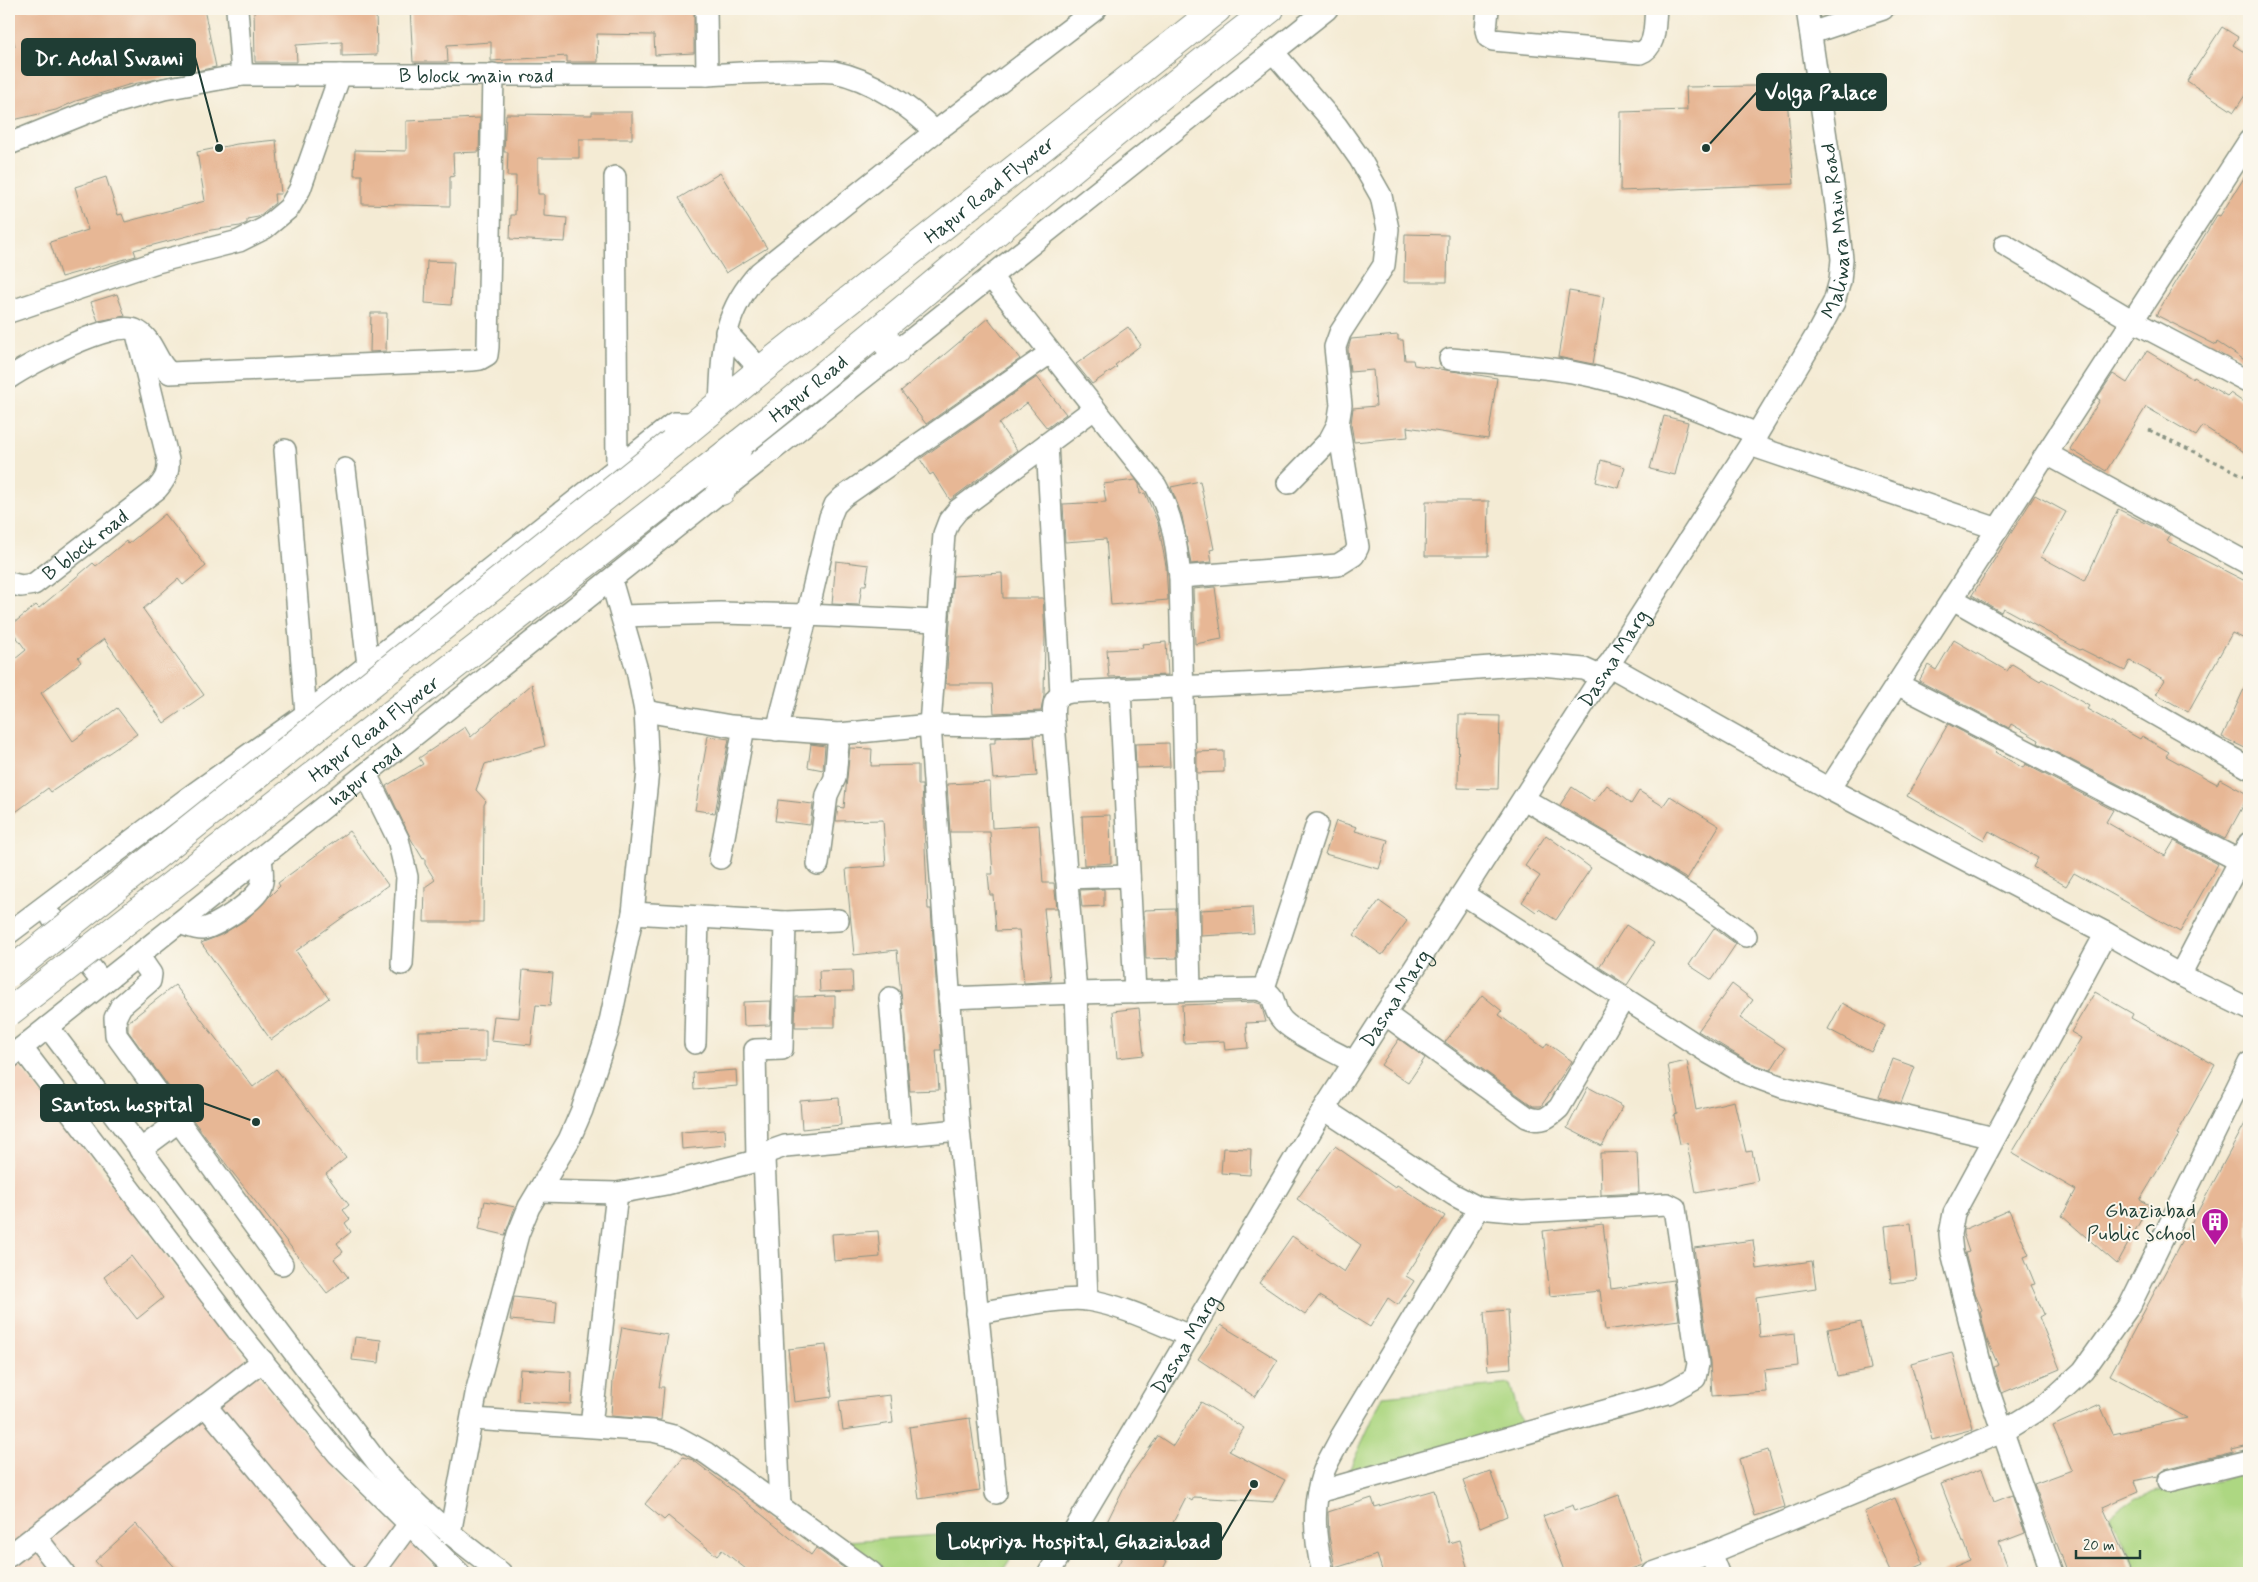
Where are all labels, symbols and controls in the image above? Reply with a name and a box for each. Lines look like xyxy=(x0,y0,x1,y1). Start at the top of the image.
callout: Dr. Achal Swami xyxy=(22,39,195,75)
text: Dr. Achal Swami xyxy=(35,45,183,73)
street label: B block main road xyxy=(399,63,553,90)
callout: Volga Palace xyxy=(1757,74,1886,110)
text: Volga Palace xyxy=(1765,79,1877,109)
street label: Hapur Road Flyover xyxy=(919,130,1061,251)
street label: Maliwara Main Road xyxy=(1815,141,1857,324)
street label: Hapur Road xyxy=(764,349,854,430)
street label: B block road xyxy=(37,504,135,588)
street label: Dasna Marg xyxy=(1573,605,1657,713)
street label: Hapur Road Flyover xyxy=(303,670,446,789)
street label: hapur road xyxy=(324,738,408,813)
street label: Dasna Marg xyxy=(1355,945,1439,1053)
callout: Santosh hospital xyxy=(41,1085,203,1121)
text: Santosh hospital xyxy=(51,1091,193,1119)
place label: Ghaziabad Public School xyxy=(2087,1198,2196,1248)
building icon: Ghaziabad Public School xyxy=(2200,1207,2230,1246)
street label: Dasna Marg xyxy=(1146,1290,1227,1400)
callout: Lokpriya Hospital, Ghaziabad xyxy=(937,1523,1221,1559)
scale bar xyxy=(2076,1527,2139,1559)
text: Lokpriya Hospital, Ghaziabad xyxy=(948,1528,1211,1556)
text: 20 m xyxy=(2083,1536,2115,1556)

